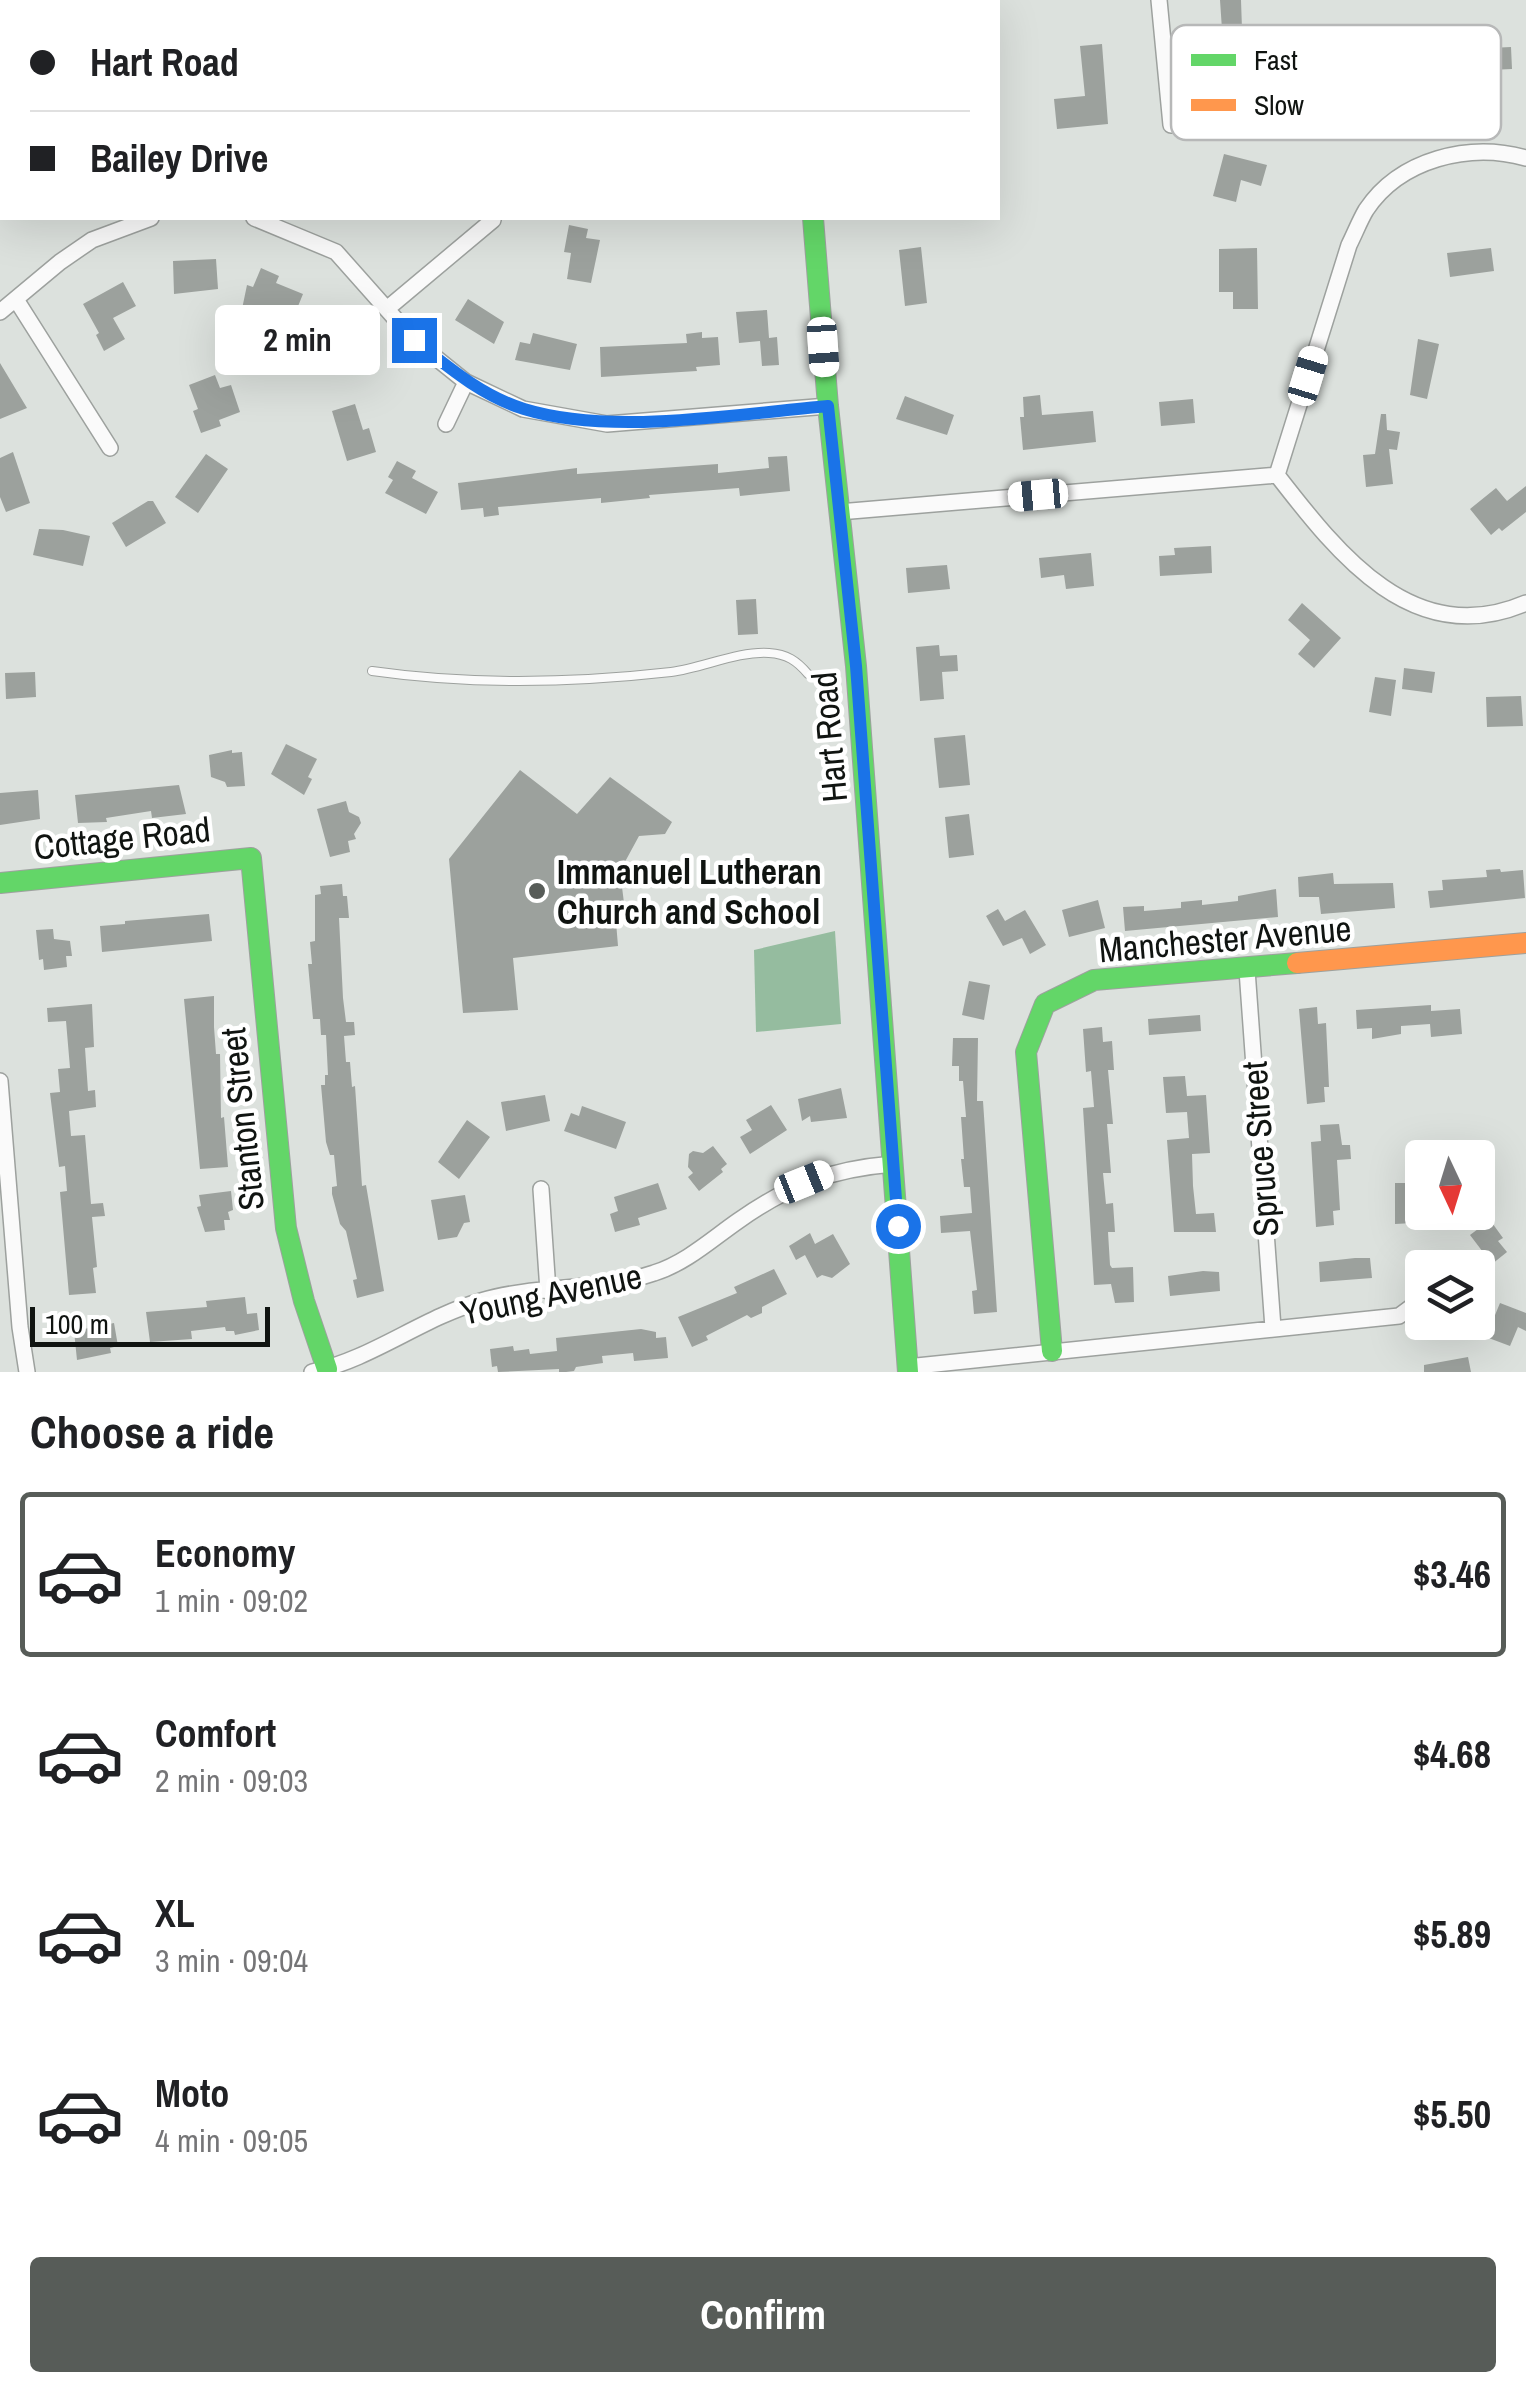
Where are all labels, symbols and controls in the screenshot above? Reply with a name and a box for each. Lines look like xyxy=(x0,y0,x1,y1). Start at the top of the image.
legend xyxy=(1171,25,1501,140)
text: Hart Road xyxy=(90,37,239,88)
text: Fast xyxy=(1254,41,1298,79)
text: Slow xyxy=(1254,86,1304,124)
text: Bailey Drive xyxy=(90,133,268,184)
callout: 2 min xyxy=(214,305,379,375)
car xyxy=(806,316,840,378)
text: 2 min xyxy=(263,318,332,361)
route end xyxy=(392,318,437,363)
car xyxy=(1285,343,1331,409)
car xyxy=(1007,477,1069,513)
street label: Hart Road xyxy=(800,670,858,804)
street label: Cottage Road xyxy=(31,805,213,871)
place label: Immanuel Lutheran Church and School xyxy=(557,848,822,935)
marker: Immanuel Lutheran Church and School xyxy=(526,880,548,902)
street label: Manchester Avenue xyxy=(1097,905,1353,973)
street label: Stanton Street xyxy=(209,1025,275,1213)
street label: Spruce Street xyxy=(1230,1060,1290,1238)
north arrow xyxy=(1405,1140,1495,1230)
map controls xyxy=(1405,1140,1495,1340)
car xyxy=(771,1157,837,1207)
route start xyxy=(876,1204,921,1249)
button: layers xyxy=(1405,1250,1495,1340)
street label: Young Avenue xyxy=(456,1252,646,1336)
scale bar xyxy=(30,1302,270,1346)
text: 100 m xyxy=(45,1305,109,1343)
text: Choose a ride xyxy=(30,1401,274,1462)
text: Economy xyxy=(155,1528,295,1579)
icon: car xyxy=(35,1530,125,1620)
text: $3.46 xyxy=(1413,1549,1491,1600)
text: 1 min · 09:02 xyxy=(155,1579,308,1622)
text: Comfort xyxy=(155,1708,276,1759)
icon: car xyxy=(35,1710,125,1800)
text: $4.68 xyxy=(1413,1729,1491,1780)
text: 2 min · 09:03 xyxy=(155,1759,308,1802)
text: XL xyxy=(155,1888,195,1939)
icon: car xyxy=(35,1890,125,1980)
text: $5.89 xyxy=(1413,1909,1491,1960)
text: 3 min · 09:04 xyxy=(155,1939,308,1982)
text: Moto xyxy=(155,2068,229,2119)
icon: car xyxy=(35,2070,125,2160)
text: $5.50 xyxy=(1413,2089,1491,2140)
text: 4 min · 09:05 xyxy=(155,2119,308,2162)
button: Confirm xyxy=(30,2257,1496,2372)

